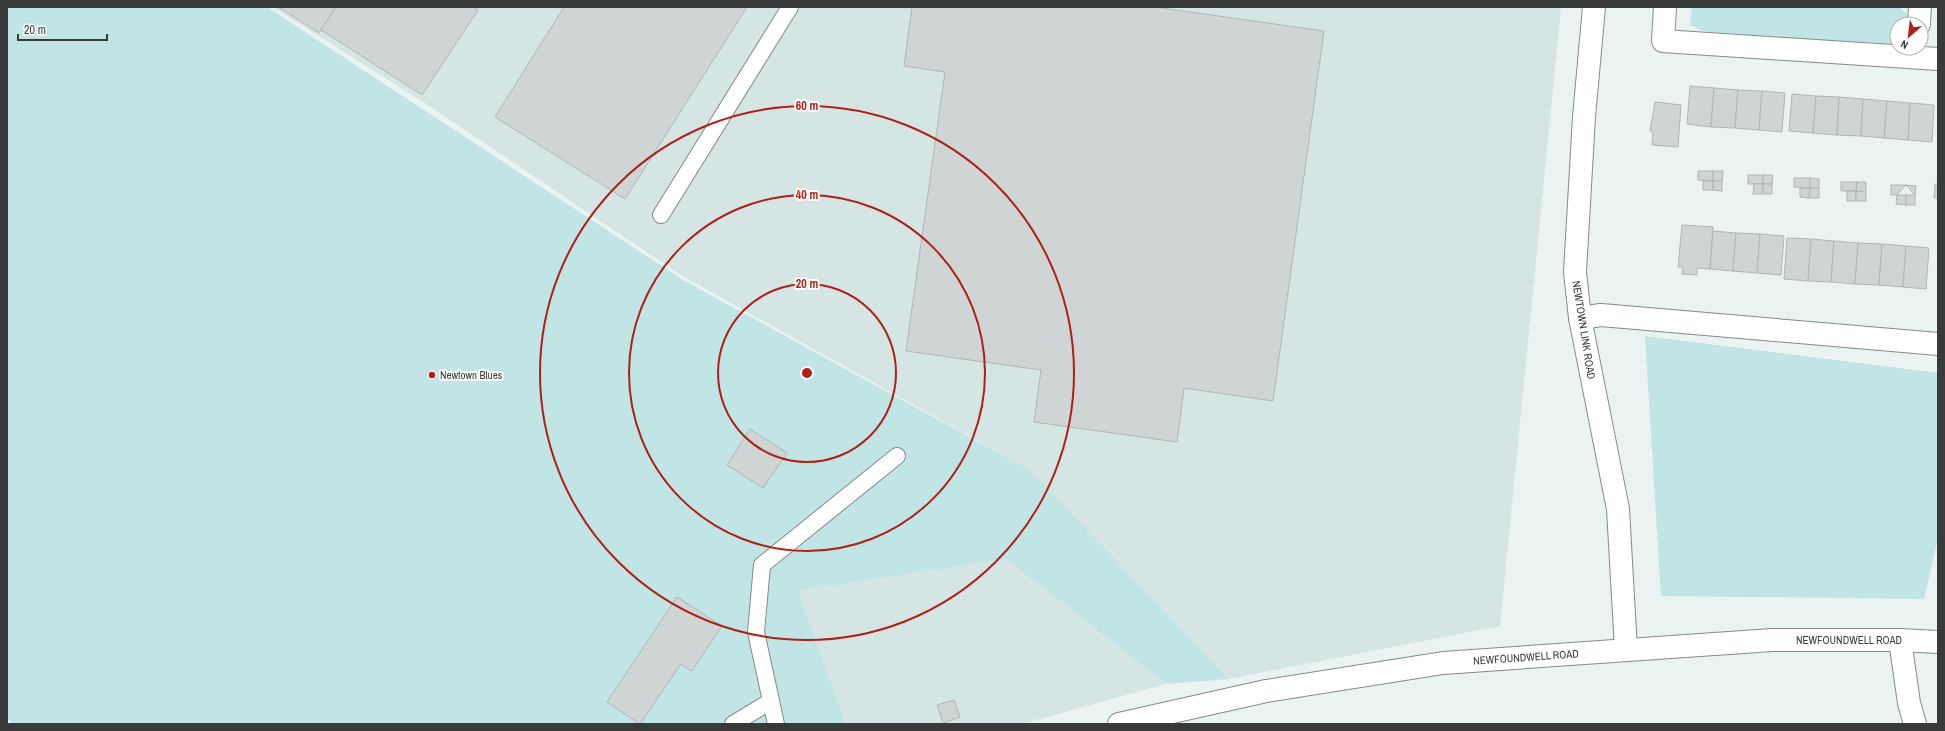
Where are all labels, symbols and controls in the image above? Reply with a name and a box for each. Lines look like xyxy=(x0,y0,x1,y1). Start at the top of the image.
scale bar xyxy=(18,16,107,42)
north arrow xyxy=(1889,16,1929,56)
text: 20 m xyxy=(24,22,46,38)
text: N xyxy=(1898,37,1910,53)
text: 60 m xyxy=(796,98,818,114)
text: 40 m xyxy=(796,187,818,203)
text: 20 m xyxy=(796,276,818,292)
street label: NEWTOWN LINK ROAD xyxy=(1569,280,1599,380)
centre of rings xyxy=(800,366,814,380)
place label: Newtown Blues xyxy=(440,368,503,382)
marker: Newtown Blues xyxy=(427,370,437,380)
street label: NEWFOUNDWELL ROAD xyxy=(1796,633,1902,647)
street label: NEWFOUNDWELL ROAD xyxy=(1473,646,1579,668)

